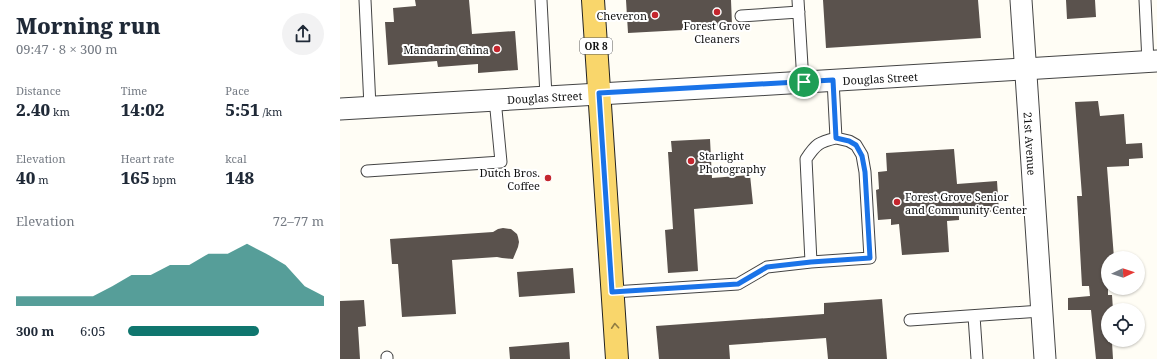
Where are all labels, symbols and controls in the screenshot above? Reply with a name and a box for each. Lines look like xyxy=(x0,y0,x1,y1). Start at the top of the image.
marker: Forest Grove Cleaners xyxy=(712,7,722,17)
place label: Cheveron xyxy=(596,8,647,23)
text: Morning run xyxy=(16,10,161,40)
marker: Cheveron xyxy=(650,10,660,20)
button: share xyxy=(282,13,324,55)
place label: Forest Grove Cleaners xyxy=(684,18,751,46)
road number: OR 8 xyxy=(580,38,612,54)
text: 09:47 · 8 × 300 m xyxy=(16,40,118,58)
place label: Mandarin China xyxy=(403,42,489,57)
marker: Mandarin China xyxy=(492,44,502,54)
pin xyxy=(787,65,821,99)
street label: Douglas Street xyxy=(842,68,918,88)
icon: arrive xyxy=(793,71,815,93)
text: Distance xyxy=(16,83,61,98)
text: Time xyxy=(121,83,147,98)
text: Pace xyxy=(225,83,249,98)
street label: Douglas Street xyxy=(507,87,583,106)
text: 2.40 xyxy=(16,98,50,121)
text: 14:02 xyxy=(121,98,165,121)
text: 5:51 xyxy=(225,98,260,121)
text: km xyxy=(50,104,70,119)
text: /km xyxy=(260,104,282,119)
street label: 21st Avenue xyxy=(1021,112,1040,176)
place label: Starlight Photography xyxy=(699,148,767,176)
text: Elevation xyxy=(16,151,66,166)
text: Heart rate xyxy=(121,151,174,166)
text: kcal xyxy=(225,151,247,166)
marker: Starlight Photography xyxy=(686,156,696,166)
place label: Dutch Bros. Coffee xyxy=(479,165,540,193)
text: 40 xyxy=(16,166,35,189)
text: 165 xyxy=(121,166,150,189)
text: 148 xyxy=(225,166,254,189)
text: m xyxy=(35,172,49,187)
text: bpm xyxy=(150,172,176,187)
marker: Dutch Bros. Coffee xyxy=(543,173,553,183)
place label: Forest Grove Senior and Community Center xyxy=(905,189,1028,217)
marker: Forest Grove Senior and Community Center xyxy=(892,197,902,207)
text: Elevation xyxy=(16,212,75,230)
text: 72–77 m xyxy=(273,212,324,230)
north arrow xyxy=(1101,251,1145,295)
map controls xyxy=(1101,251,1145,347)
button: locate xyxy=(1101,303,1145,347)
text: 300 m xyxy=(16,322,54,340)
text: 6:05 xyxy=(80,322,106,340)
one-way arrow xyxy=(610,323,619,329)

